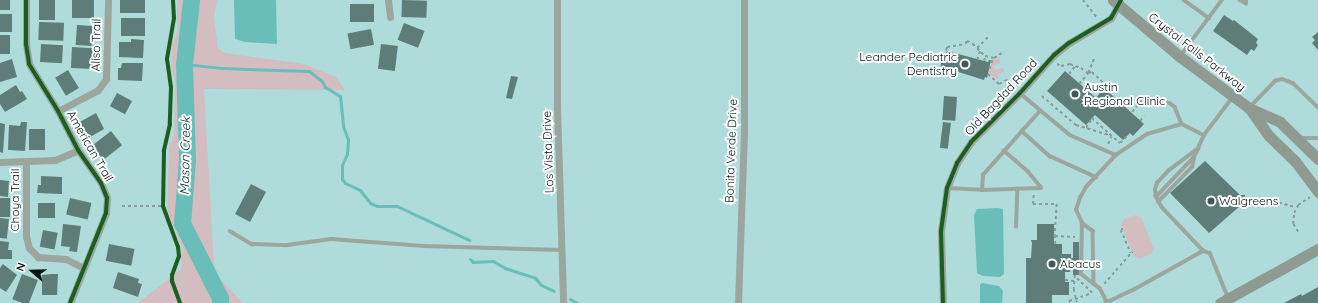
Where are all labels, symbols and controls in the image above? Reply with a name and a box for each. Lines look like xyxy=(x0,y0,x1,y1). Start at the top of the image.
street label: Crystal Falls Parkway xyxy=(1146,10,1248,94)
street label: Aliso Trail xyxy=(88,18,104,72)
place label: Leander Pediatric Dentistry xyxy=(859,50,957,78)
street label: Old Bagdad Road xyxy=(962,56,1040,138)
marker: Leander Pediatric Dentistry xyxy=(960,59,970,69)
place label: Austin Regional Clinic xyxy=(1084,80,1165,108)
marker: Austin Regional Clinic xyxy=(1069,88,1081,100)
street label: Bonita Verde Drive xyxy=(722,99,740,203)
street label: American Trail xyxy=(64,108,116,184)
street label: Los Vista Drive xyxy=(539,111,557,193)
water label: Mason Creek xyxy=(177,117,193,195)
street label: Choya Trail xyxy=(8,169,22,231)
place label: Walgreens xyxy=(1219,194,1278,208)
marker: Walgreens xyxy=(1206,196,1216,206)
north arrow xyxy=(12,251,52,291)
place label: Abacus xyxy=(1060,257,1101,271)
marker: Abacus xyxy=(1047,259,1057,269)
text: N xyxy=(13,261,29,273)

